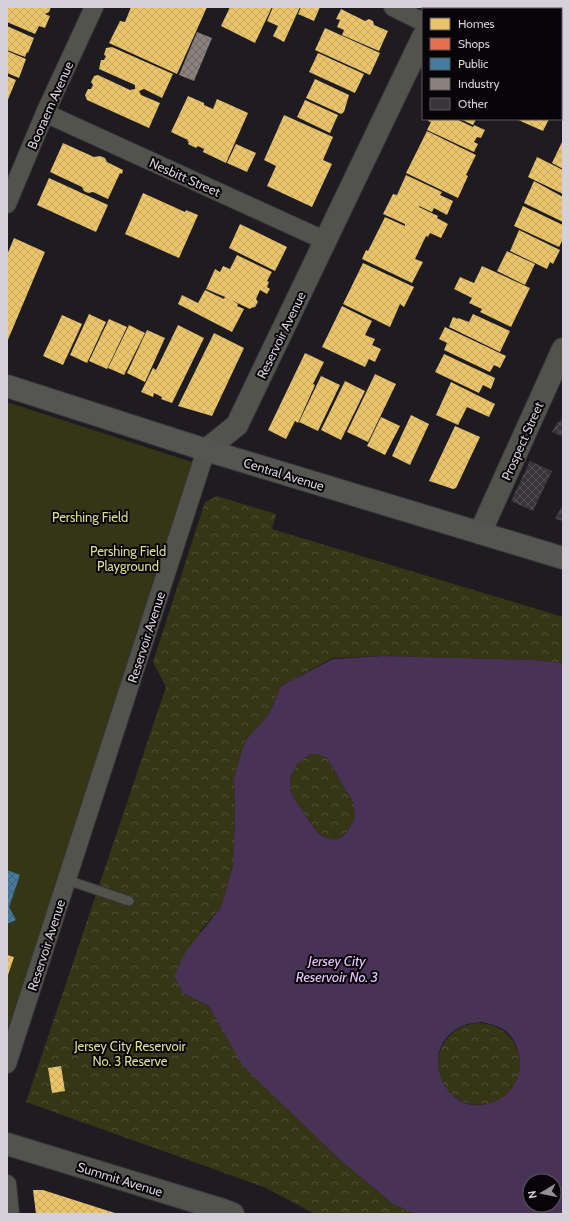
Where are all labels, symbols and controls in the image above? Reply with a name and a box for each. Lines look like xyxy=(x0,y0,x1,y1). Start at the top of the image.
legend xyxy=(422,8,562,120)
text: Homes xyxy=(458,16,495,31)
text: Shops xyxy=(458,36,490,51)
text: Public xyxy=(458,56,489,71)
street label: Booraem Avenue xyxy=(23,58,77,151)
text: Industry xyxy=(458,76,499,91)
text: Other xyxy=(458,96,488,111)
street label: Nesbitt Street xyxy=(147,154,224,200)
street label: Reservoir Avenue xyxy=(253,289,309,381)
street label: Prospect Street xyxy=(498,399,547,483)
street label: Central Avenue xyxy=(242,454,327,494)
park label: Pershing Field xyxy=(52,509,128,525)
park label: Pershing Field Playground xyxy=(90,543,166,574)
street label: Reservoir Avenue xyxy=(124,589,168,685)
street label: Reservoir Avenue xyxy=(24,897,68,993)
water label: Jersey City Reservoir No. 3 xyxy=(296,952,378,986)
park label: Jersey City Reservoir No. 3 Reserve xyxy=(73,1038,186,1069)
street label: Summit Avenue xyxy=(75,1158,165,1200)
north arrow xyxy=(522,1173,562,1213)
text: N xyxy=(525,1190,540,1200)

